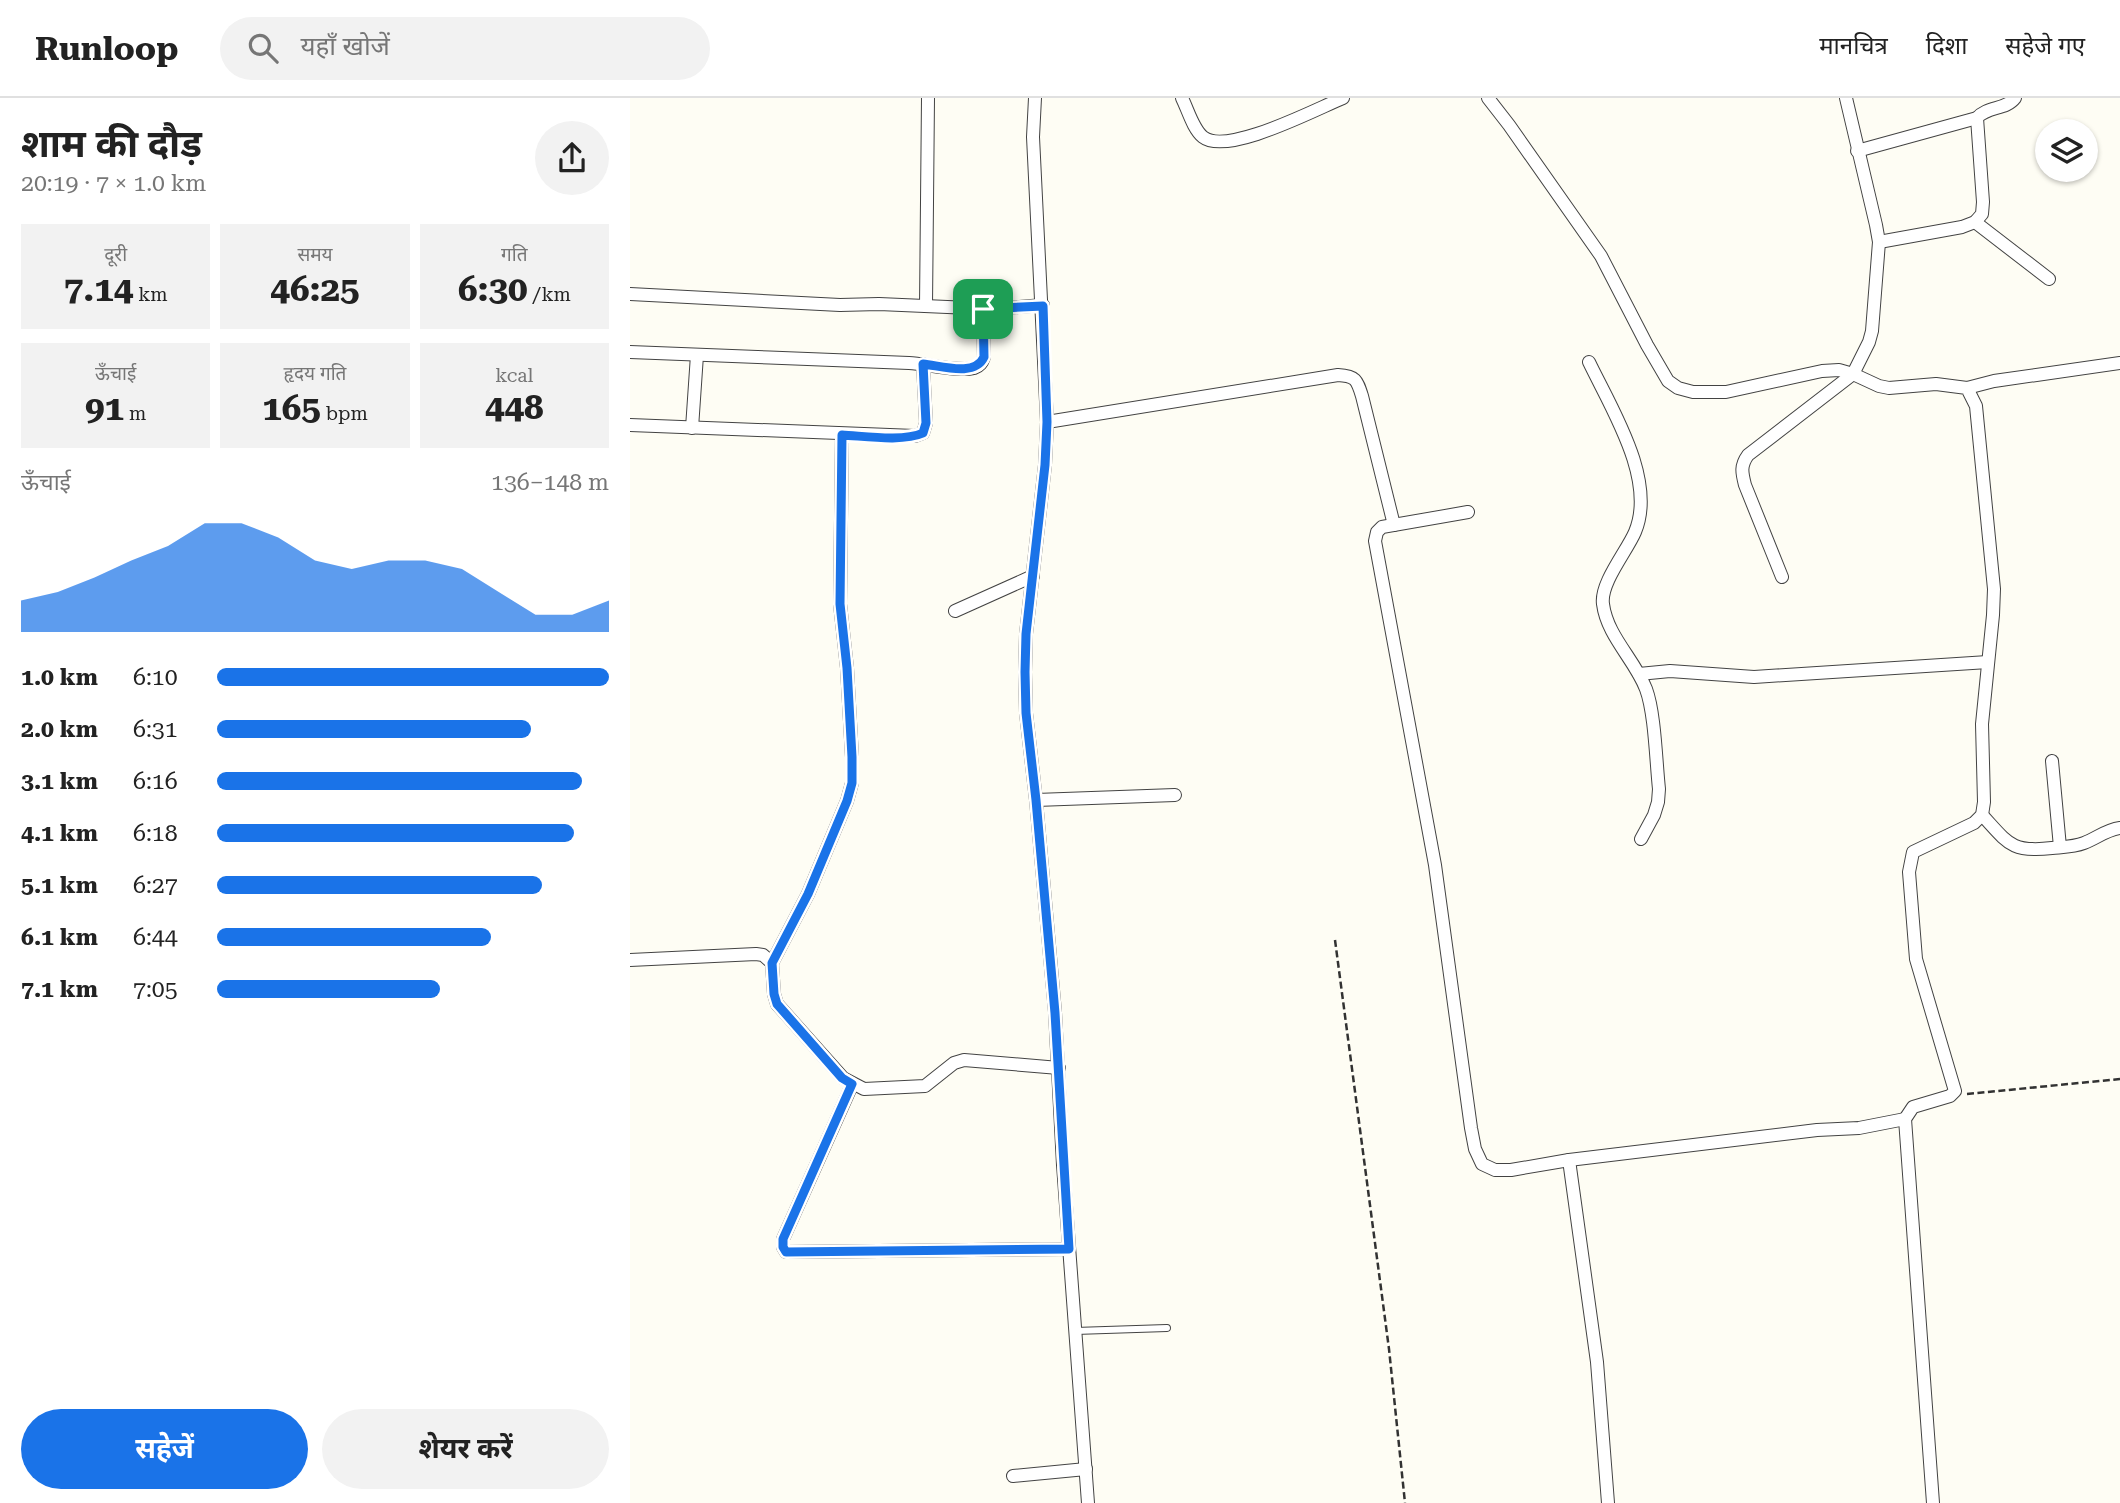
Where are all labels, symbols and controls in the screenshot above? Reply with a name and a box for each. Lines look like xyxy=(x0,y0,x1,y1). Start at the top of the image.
search box xyxy=(220,17,710,80)
text: Runloop xyxy=(35,29,178,68)
icon: search xyxy=(244,29,282,67)
text: यहाँ खोजें xyxy=(300,31,390,61)
text: मानचित्र xyxy=(1819,32,1888,60)
text: दिशा xyxy=(1926,32,1967,60)
text: सहेजे गए xyxy=(2005,32,2085,60)
map controls xyxy=(2035,119,2098,182)
button: layers xyxy=(2035,119,2098,182)
button: share xyxy=(535,121,609,195)
text: शाम की दौड़ xyxy=(21,122,202,166)
text: 20:19 · 7 × 1.0 km xyxy=(21,170,206,197)
text: दूरी xyxy=(104,243,127,266)
text: समय xyxy=(297,243,333,266)
text: गति xyxy=(501,243,528,266)
text: 7.14 xyxy=(64,269,133,310)
text: 46:25 xyxy=(270,269,360,310)
text: 6:30 xyxy=(458,269,528,310)
pin xyxy=(953,279,1013,339)
text: km xyxy=(133,283,168,306)
text: /km xyxy=(528,283,571,306)
icon: arrive xyxy=(964,290,1002,328)
text: ऊँचाई xyxy=(95,362,136,385)
text: हृदय गति xyxy=(284,362,346,385)
text: kcal xyxy=(495,364,533,387)
text: 448 xyxy=(485,387,544,428)
text: 91 xyxy=(85,388,124,429)
text: 165 xyxy=(262,388,321,429)
text: m xyxy=(124,402,146,425)
text: bpm xyxy=(321,402,368,425)
text: ऊँचाई xyxy=(21,469,71,496)
text: 136–148 m xyxy=(491,469,609,496)
text: 1.0 km xyxy=(21,664,98,691)
text: 6:10 xyxy=(133,664,178,691)
text: 2.0 km xyxy=(21,716,98,743)
text: 6:31 xyxy=(133,716,178,743)
text: 3.1 km xyxy=(21,768,98,795)
text: 6:16 xyxy=(133,768,178,795)
text: 4.1 km xyxy=(21,820,98,847)
text: 6:18 xyxy=(133,820,178,847)
text: 5.1 km xyxy=(21,872,98,899)
text: 6:27 xyxy=(133,872,178,899)
text: 6.1 km xyxy=(21,924,98,951)
text: 6:44 xyxy=(133,924,178,951)
text: 7.1 km xyxy=(21,976,98,1003)
text: 7:05 xyxy=(133,976,178,1003)
button: सहेजें xyxy=(21,1409,308,1489)
button: शेयर करें xyxy=(322,1409,609,1489)

